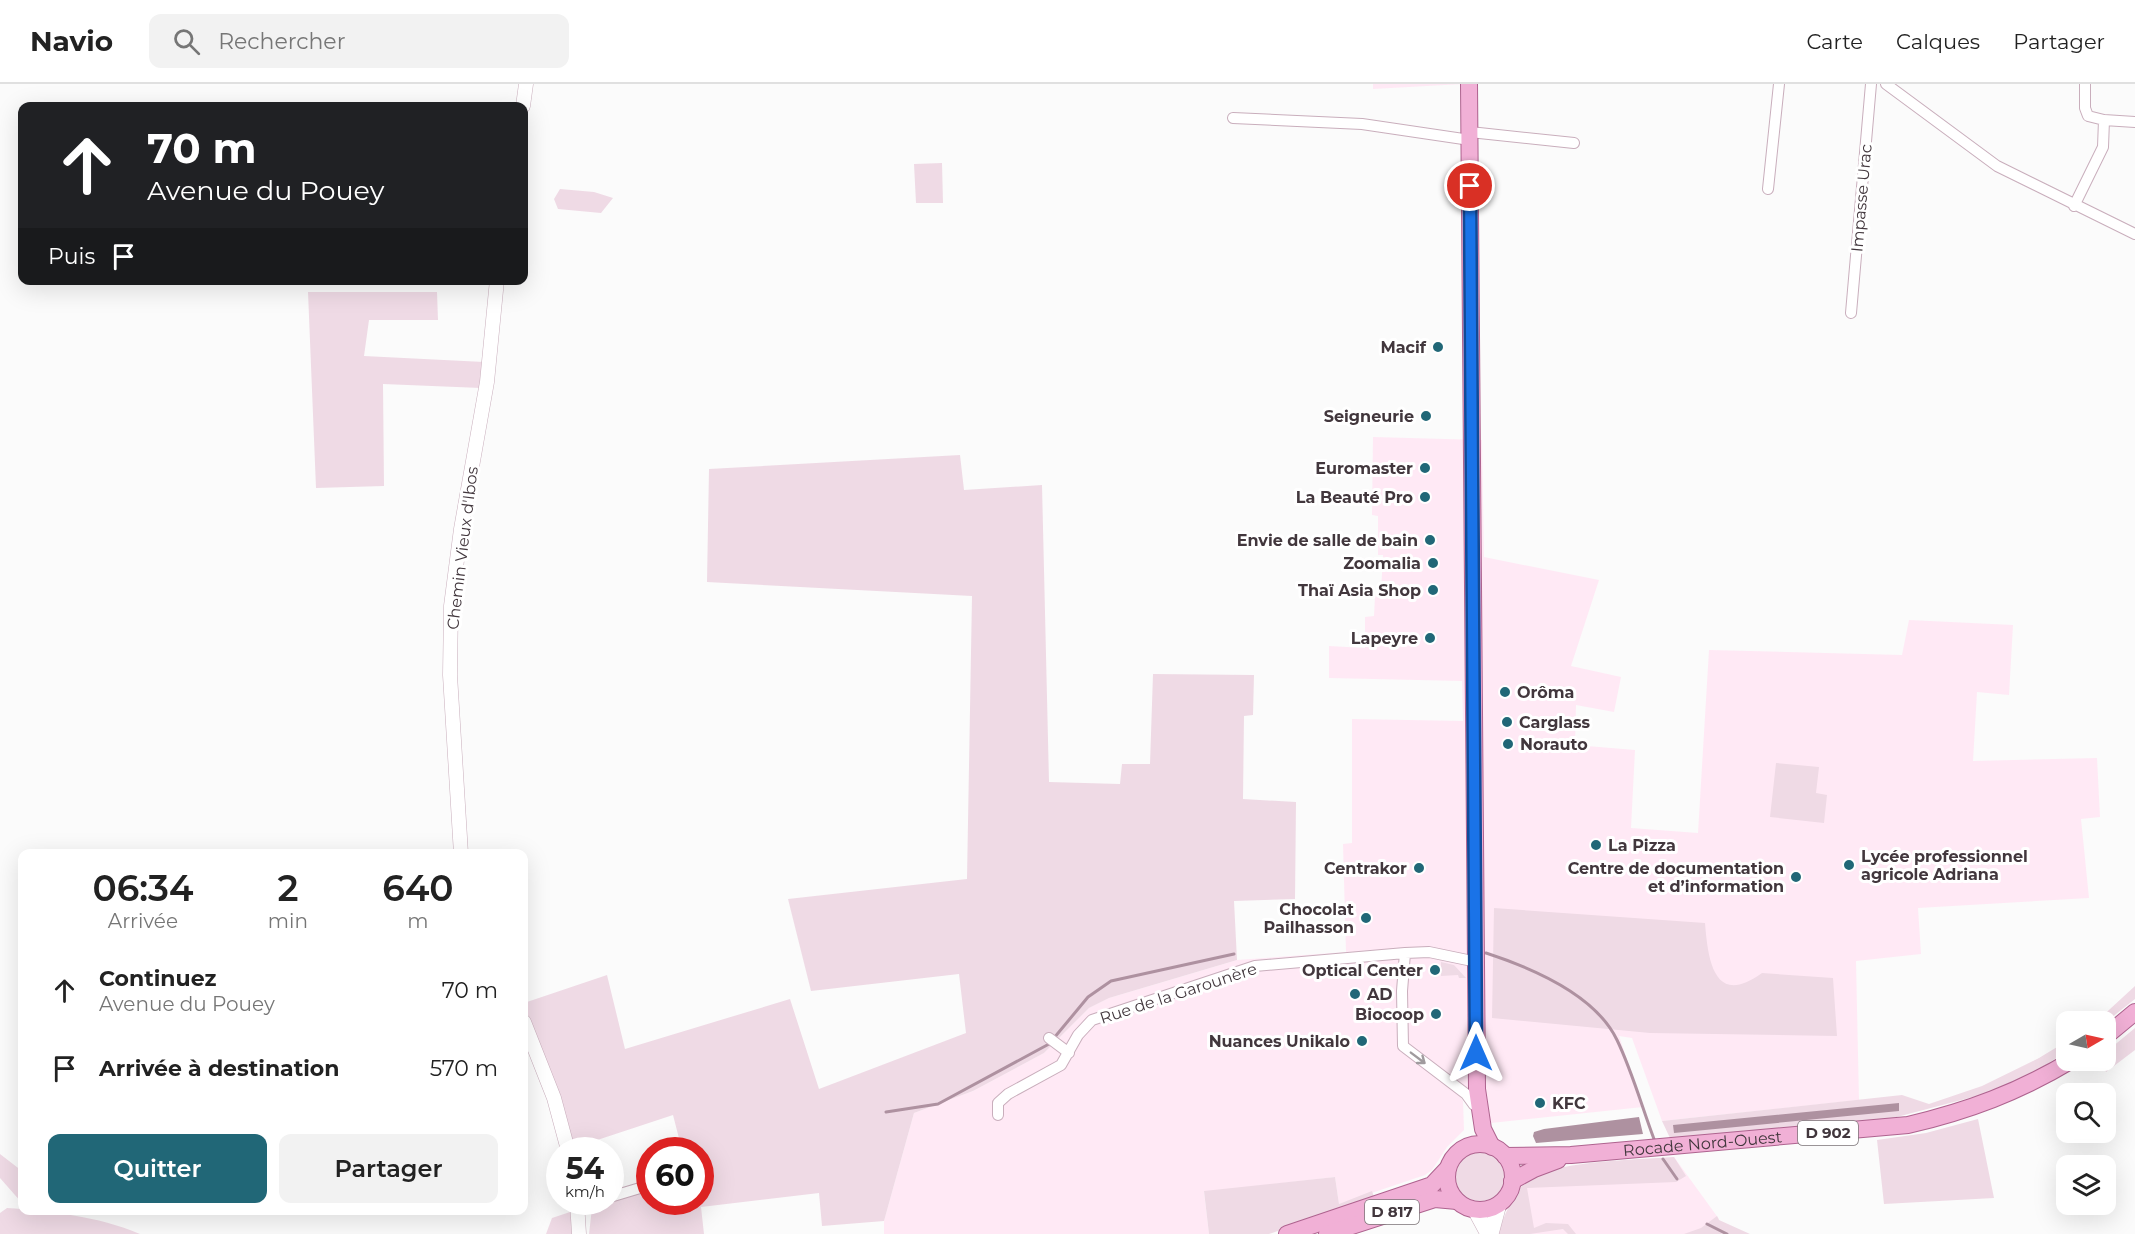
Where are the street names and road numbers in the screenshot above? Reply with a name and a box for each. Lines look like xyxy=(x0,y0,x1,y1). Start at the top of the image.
street label: Impasse Urac xyxy=(1847,143,1876,253)
street label: Chemin Vieux d'Ibos xyxy=(443,465,482,631)
street label: Rue de la Garounère xyxy=(1097,959,1259,1028)
road number: D 902 xyxy=(1798,1121,1858,1145)
street label: Rocade Nord-Ouest xyxy=(1622,1127,1783,1160)
road number: D 817 xyxy=(1365,1200,1419,1224)

